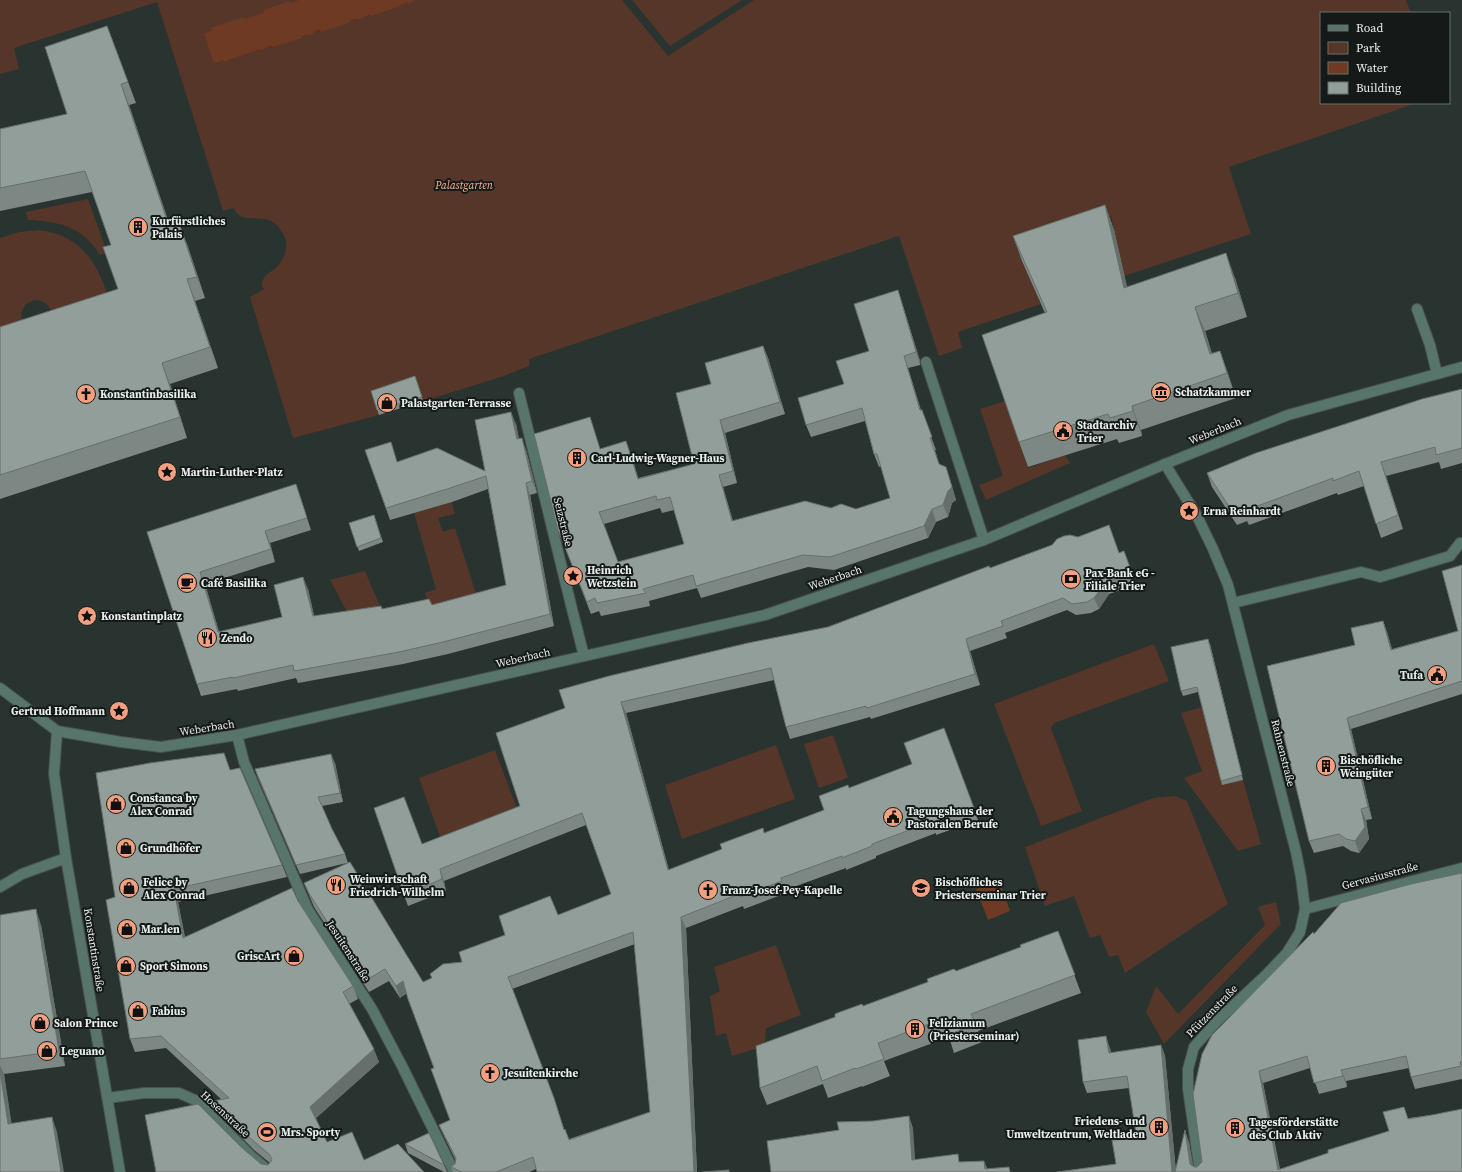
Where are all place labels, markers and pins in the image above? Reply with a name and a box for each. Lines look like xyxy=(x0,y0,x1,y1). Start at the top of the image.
place label: Kurfürstliches Palais xyxy=(152,214,226,242)
building icon: Kurfürstliches Palais xyxy=(127,216,149,238)
museum icon: Schatzkammer xyxy=(1150,381,1172,403)
church icon: Konstantinbasilika xyxy=(75,383,97,405)
place label: Schatzkammer xyxy=(1175,385,1252,400)
place label: Konstantinbasilika xyxy=(100,387,197,402)
shop icon: Palastgarten-Terrasse xyxy=(376,392,398,414)
place label: Palastgarten-Terrasse xyxy=(401,396,511,411)
place label: Stadtarchiv Trier xyxy=(1077,418,1135,446)
public building icon: Stadtarchiv Trier xyxy=(1052,420,1074,442)
building icon: Carl-Ludwig-Wagner-Haus xyxy=(566,447,588,469)
place label: Carl-Ludwig-Wagner-Haus xyxy=(591,451,725,466)
place icon: Martin-Luther-Platz xyxy=(156,461,178,483)
place label: Martin-Luther-Platz xyxy=(181,465,283,480)
place icon: Erna Reinhardt xyxy=(1178,500,1200,522)
place label: Erna Reinhardt xyxy=(1203,504,1282,519)
place label: Heinrich Wetzstein xyxy=(587,563,637,591)
place icon: Heinrich Wetzstein xyxy=(562,565,584,587)
place label: Pax-Bank eG - Filiale Trier xyxy=(1085,566,1155,594)
bank icon: Pax-Bank eG - Filiale Trier xyxy=(1060,568,1082,590)
cafe icon: Café Basilika xyxy=(176,572,198,594)
place label: Café Basilika xyxy=(201,576,267,591)
place icon: Konstantinplatz xyxy=(76,605,98,627)
place label: Konstantinplatz xyxy=(101,609,182,624)
restaurant icon: Zendo xyxy=(196,627,218,649)
place label: Zendo xyxy=(221,631,252,646)
public building icon: Tufa xyxy=(1426,664,1448,686)
place label: Tufa xyxy=(1400,668,1423,683)
place icon: Gertrud Hoffmann xyxy=(108,700,130,722)
place label: Gertrud Hoffmann xyxy=(11,704,105,719)
place label: Bischöfliche Weingüter xyxy=(1340,753,1403,781)
building icon: Bischöfliche Weingüter xyxy=(1315,755,1337,777)
place label: Constanca by Alex Conrad xyxy=(130,791,198,819)
shop icon: Constanca by Alex Conrad xyxy=(105,793,127,815)
place label: Tagungshaus der Pastoralen Berufe xyxy=(907,804,998,832)
public building icon: Tagungshaus der Pastoralen Berufe xyxy=(882,806,904,828)
shop icon: Grundhöfer xyxy=(115,837,137,859)
place label: Grundhöfer xyxy=(140,841,201,856)
place label: Weinwirtschaft Friedrich-Wilhelm xyxy=(350,872,444,900)
restaurant icon: Weinwirtschaft Friedrich-Wilhelm xyxy=(325,874,347,896)
place label: Felice by Alex Conrad xyxy=(143,875,206,903)
place label: Bischöfliches Priesterseminar Trier xyxy=(935,875,1047,903)
shop icon: Felice by Alex Conrad xyxy=(118,877,140,899)
school or university icon: Bischöfliches Priesterseminar Trier xyxy=(910,877,932,899)
church icon: Franz-Josef-Pey-Kapelle xyxy=(697,879,719,901)
place label: Franz-Josef-Pey-Kapelle xyxy=(722,883,843,898)
shop icon: Mar.len xyxy=(116,918,138,940)
place label: Mar.len xyxy=(141,922,180,937)
shop icon: GriscArt xyxy=(283,945,305,967)
place label: GriscArt xyxy=(237,949,281,964)
shop icon: Sport Simons xyxy=(115,955,137,977)
place label: Sport Simons xyxy=(140,959,208,974)
shop icon: Fabius xyxy=(127,1000,149,1022)
place label: Fabius xyxy=(152,1004,186,1019)
shop icon: Salon Prince xyxy=(29,1012,51,1034)
place label: Salon Prince xyxy=(54,1016,118,1031)
place label: Felizianum (Priesterseminar) xyxy=(929,1016,1019,1044)
building icon: Felizianum (Priesterseminar) xyxy=(904,1018,926,1040)
shop icon: Leguano xyxy=(36,1040,58,1062)
place label: Leguano xyxy=(61,1044,105,1059)
church icon: Jesuitenkirche xyxy=(479,1062,501,1084)
place label: Jesuitenkirche xyxy=(503,1066,578,1081)
place label: Friedens- und Umweltzentrum, Weltladen xyxy=(1006,1114,1145,1142)
place label: Tagesförderstätte des Club Aktiv xyxy=(1249,1115,1339,1143)
building icon: Friedens- und Umweltzentrum, Weltladen xyxy=(1148,1116,1170,1138)
building icon: Tagesförderstätte des Club Aktiv xyxy=(1224,1117,1246,1139)
sports icon: Mrs. Sporty xyxy=(256,1121,278,1143)
place label: Mrs. Sporty xyxy=(281,1125,340,1140)

